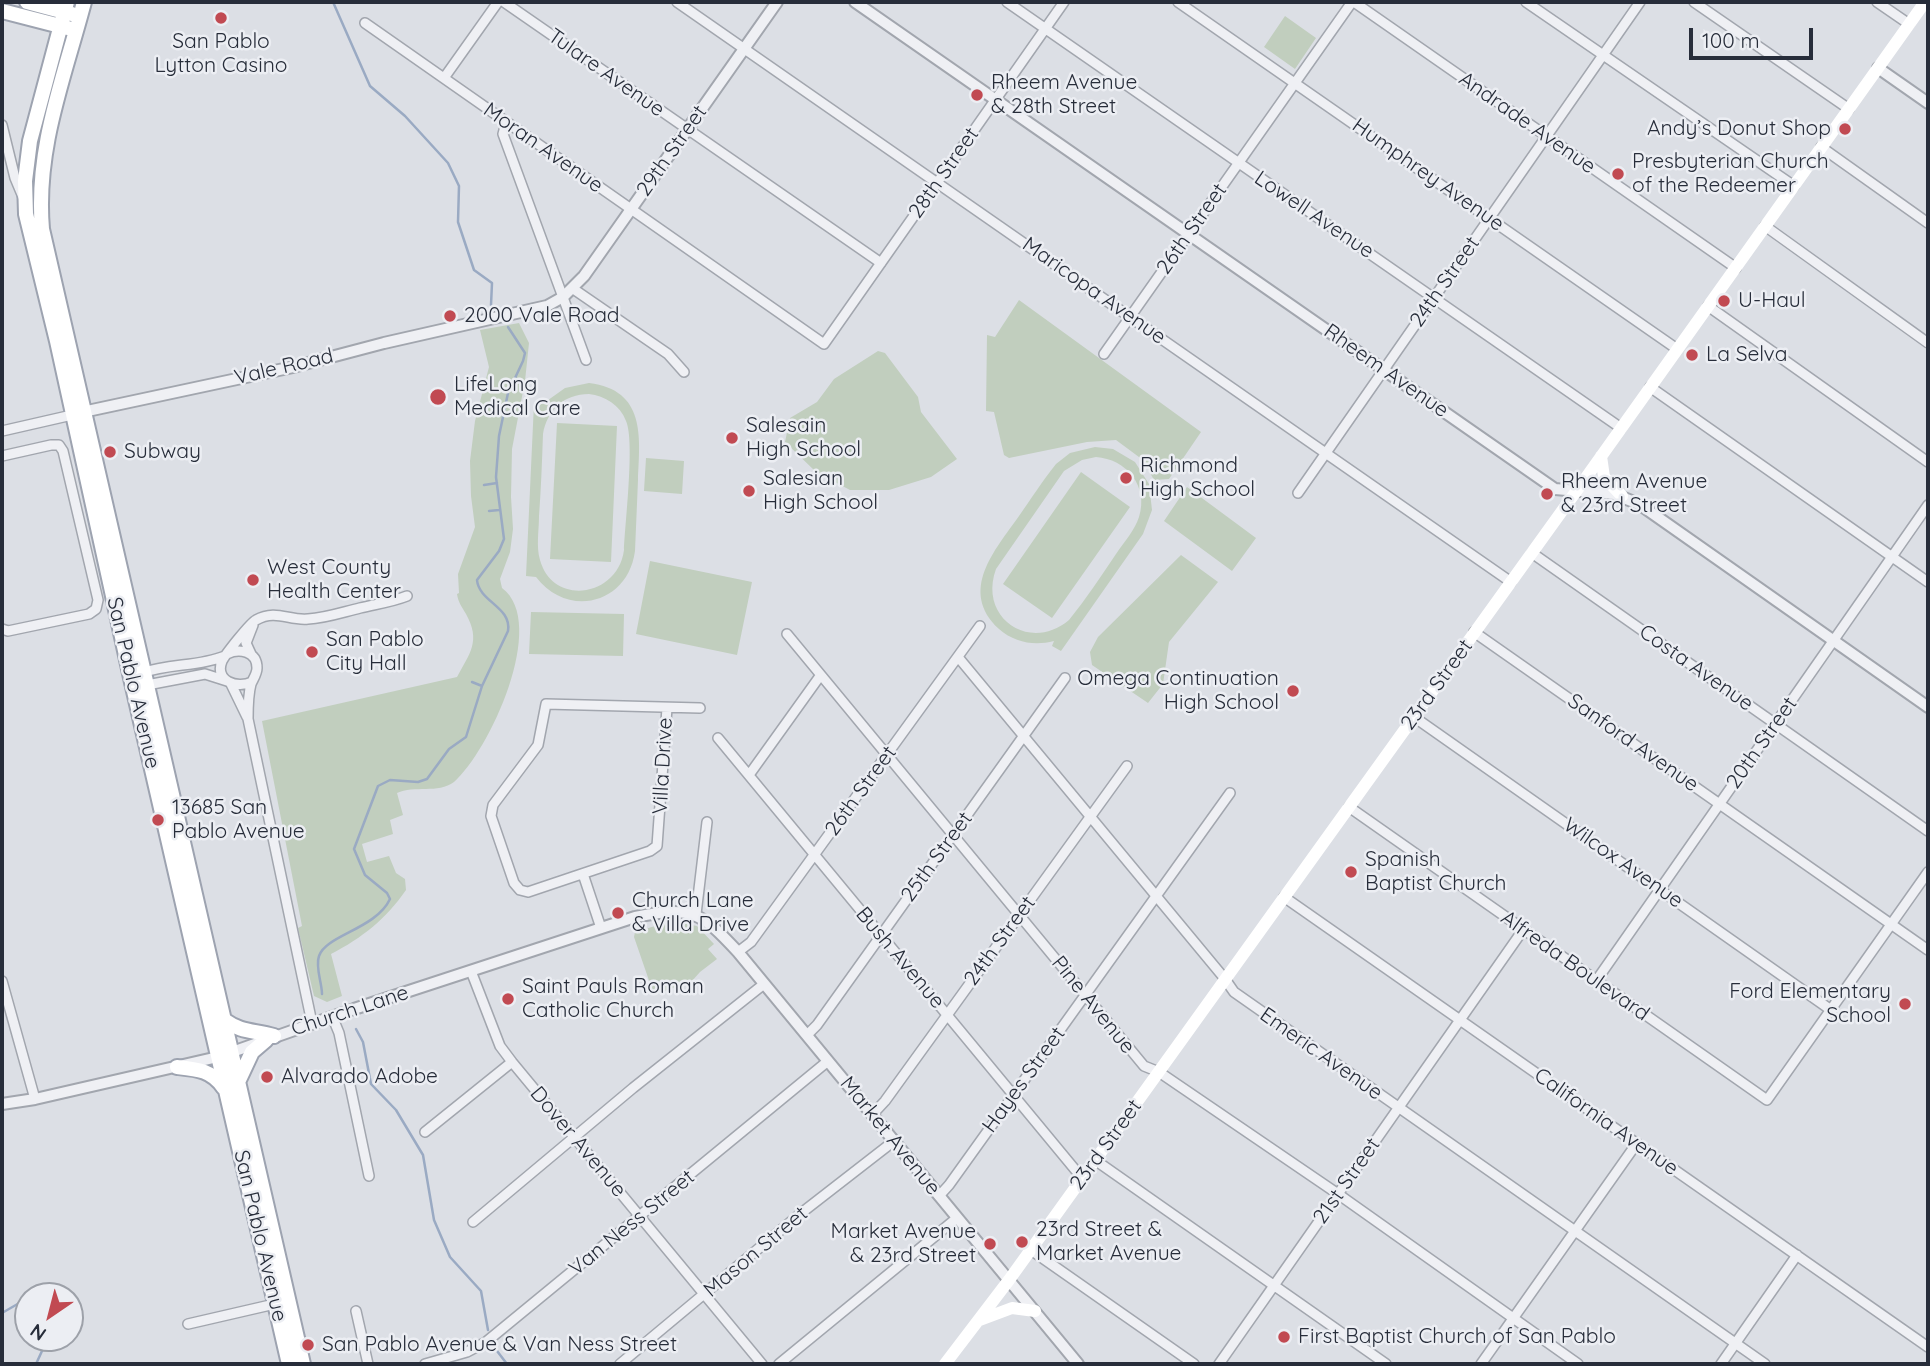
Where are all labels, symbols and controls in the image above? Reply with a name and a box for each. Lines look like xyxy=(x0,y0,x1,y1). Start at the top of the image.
marker: San Pablo Lytton Casino xyxy=(213,10,229,26)
scale bar xyxy=(1692,14,1816,58)
street label: Tulare Avenue xyxy=(543,23,669,123)
text: 100 m xyxy=(1702,27,1760,53)
place label: San Pablo Lytton Casino xyxy=(155,29,287,79)
street label: Andrade Avenue xyxy=(1454,66,1600,180)
place label: Rheem Avenue & 28th Street xyxy=(991,70,1137,120)
marker: Rheem Avenue & 28th Street xyxy=(969,87,985,103)
street label: Moran Avenue xyxy=(478,97,608,199)
street label: 29th Street xyxy=(631,101,713,201)
street label: Humphrey Avenue xyxy=(1347,113,1509,237)
place label: Andy’s Donut Shop xyxy=(1647,116,1831,142)
marker: Andy’s Donut Shop xyxy=(1837,121,1853,137)
street label: 28th Street xyxy=(904,123,984,223)
place label: Presbyterian Church of the Redeemer xyxy=(1632,149,1829,199)
street label: Lowell Avenue xyxy=(1249,166,1379,264)
marker: Presbyterian Church of the Redeemer xyxy=(1610,166,1626,182)
street label: 26th Street xyxy=(1152,179,1232,279)
street label: Maricopa Avenue xyxy=(1017,232,1171,350)
street label: 24th Street xyxy=(1405,232,1485,332)
place label: U-Haul xyxy=(1738,288,1806,314)
marker: U-Haul xyxy=(1716,293,1732,309)
place label: 2000 Vale Road xyxy=(464,303,620,329)
marker: 2000 Vale Road xyxy=(442,308,458,324)
street label: Rheem Avenue xyxy=(1319,319,1453,423)
place label: La Selva xyxy=(1706,342,1787,368)
street label: Vale Road xyxy=(232,343,336,391)
marker: La Selva xyxy=(1684,347,1700,363)
place label: LifeLong Medical Care xyxy=(454,372,581,422)
marker: LifeLong Medical Care xyxy=(428,387,448,407)
place label: Salesain High School xyxy=(746,413,861,463)
marker: Salesain High School xyxy=(724,430,740,446)
place label: Subway xyxy=(124,439,201,465)
marker: Subway xyxy=(102,444,118,460)
place label: Richmond High School xyxy=(1140,453,1255,503)
place label: Salesian High School xyxy=(763,466,878,516)
place label: Rheem Avenue & 23rd Street xyxy=(1561,469,1707,519)
marker: Richmond High School xyxy=(1118,470,1134,486)
marker: Salesian High School xyxy=(741,483,757,499)
marker: Rheem Avenue & 23rd Street xyxy=(1539,486,1555,502)
place label: West County Health Center xyxy=(267,555,401,605)
marker: West County Health Center xyxy=(245,572,261,588)
street label: San Pablo Avenue xyxy=(101,595,165,771)
street label: Costa Avenue xyxy=(1634,619,1758,717)
place label: San Pablo City Hall xyxy=(326,627,424,677)
street label: 23rd Street xyxy=(1396,635,1478,735)
marker: San Pablo City Hall xyxy=(304,644,320,660)
place label: Omega Continuation High School xyxy=(1077,666,1279,716)
marker: Omega Continuation High School xyxy=(1285,683,1301,699)
street label: Sanford Avenue xyxy=(1563,689,1703,797)
street label: 20th Street xyxy=(1721,692,1803,794)
street label: Villa Drive xyxy=(648,717,678,815)
street label: 26th Street xyxy=(820,741,902,841)
place label: 13685 San Pablo Avenue xyxy=(172,795,305,845)
street label: 25th Street xyxy=(896,807,978,907)
marker: 13685 San Pablo Avenue xyxy=(150,812,166,828)
street label: Wilcox Avenue xyxy=(1558,812,1688,914)
place label: Spanish Baptist Church xyxy=(1365,847,1506,897)
marker: Spanish Baptist Church xyxy=(1343,864,1359,880)
place label: Church Lane & Villa Drive xyxy=(632,888,754,938)
street label: 24th Street xyxy=(959,891,1041,991)
street label: Bush Avenue xyxy=(850,902,950,1014)
marker: Church Lane & Villa Drive xyxy=(610,905,626,921)
street label: Alfreda Boulevard xyxy=(1496,905,1654,1027)
street label: Pine Avenue xyxy=(1046,951,1140,1059)
place label: Saint Pauls Roman Catholic Church xyxy=(522,974,704,1024)
place label: Ford Elementary School xyxy=(1729,979,1891,1029)
street label: Church Lane xyxy=(288,980,412,1042)
marker: Saint Pauls Roman Catholic Church xyxy=(500,991,516,1007)
marker: Ford Elementary School xyxy=(1897,996,1913,1012)
street label: Emeric Avenue xyxy=(1255,1002,1387,1106)
street label: Hayes Street xyxy=(977,1022,1071,1138)
street label: California Avenue xyxy=(1529,1063,1683,1181)
place label: Alvarado Adobe xyxy=(281,1064,438,1090)
marker: Alvarado Adobe xyxy=(259,1069,275,1085)
street label: Market Avenue xyxy=(834,1072,946,1200)
street label: Dover Avenue xyxy=(525,1082,631,1202)
street label: 23rd Street xyxy=(1065,1095,1147,1195)
street label: 21st Street xyxy=(1308,1133,1386,1229)
street label: San Pablo Avenue xyxy=(228,1148,292,1324)
street label: Van Ness Street xyxy=(564,1165,700,1281)
street label: Mason Street xyxy=(699,1201,813,1303)
place label: 23rd Street & Market Avenue xyxy=(1036,1217,1181,1267)
place label: Market Avenue & 23rd Street xyxy=(831,1219,976,1269)
marker: 23rd Street & Market Avenue xyxy=(1014,1234,1030,1250)
marker: Market Avenue & 23rd Street xyxy=(982,1236,998,1252)
north arrow xyxy=(14,1282,84,1352)
text: N xyxy=(25,1319,51,1346)
place label: First Baptist Church of San Pablo xyxy=(1298,1324,1616,1350)
marker: First Baptist Church of San Pablo xyxy=(1276,1329,1292,1345)
place label: San Pablo Avenue & Van Ness Street xyxy=(322,1332,677,1358)
marker: San Pablo Avenue & Van Ness Street xyxy=(300,1337,316,1353)

